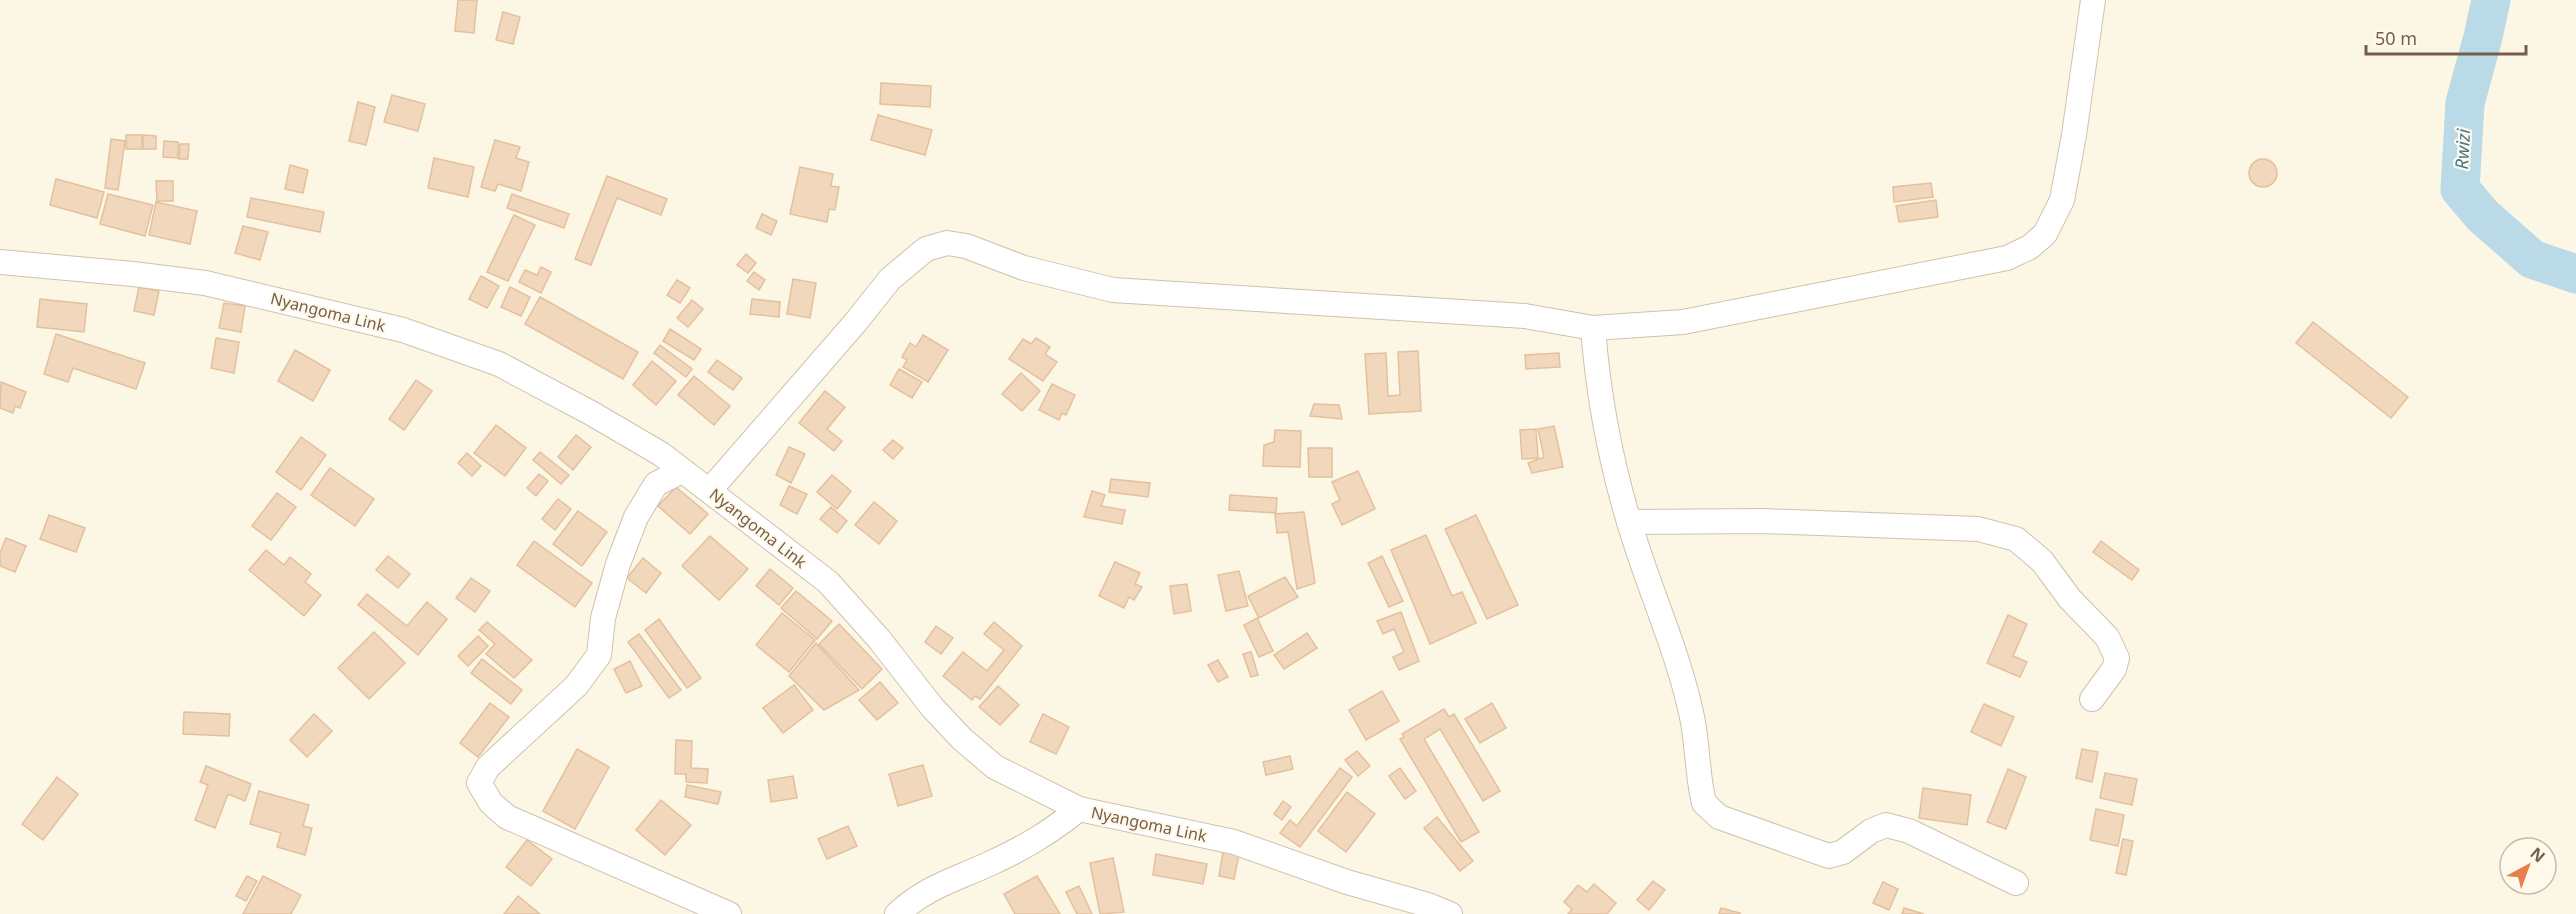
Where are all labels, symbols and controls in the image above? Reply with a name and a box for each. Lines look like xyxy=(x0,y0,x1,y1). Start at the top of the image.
scale bar xyxy=(2366,18,2526,56)
text: 50 m xyxy=(2375,26,2417,50)
water label: Rwizi xyxy=(2449,128,2475,170)
street label: Nyangoma Link xyxy=(268,287,388,337)
street label: Nyangoma Link xyxy=(705,483,812,573)
street label: Nyangoma Link xyxy=(1089,801,1209,847)
north arrow xyxy=(2498,836,2558,896)
text: N xyxy=(2526,842,2550,867)

